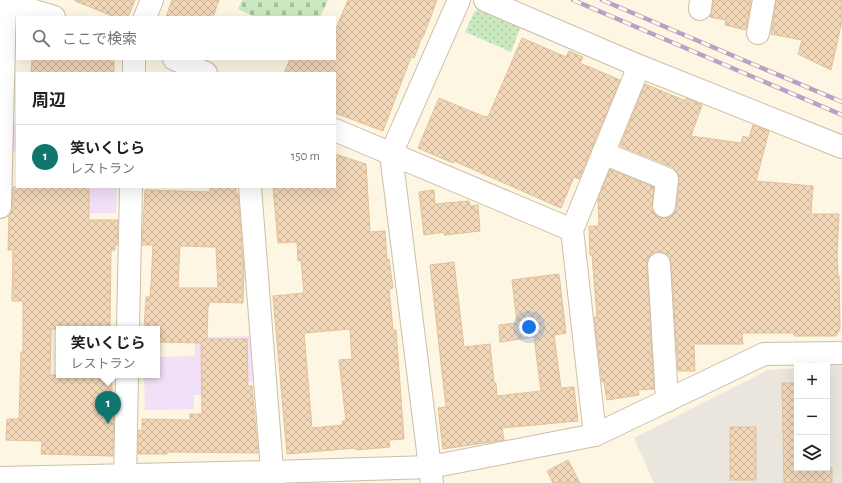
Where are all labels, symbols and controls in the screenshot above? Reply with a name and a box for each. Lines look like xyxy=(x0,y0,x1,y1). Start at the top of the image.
search box xyxy=(16,16,336,60)
icon: search xyxy=(30,27,52,49)
text: ここで検索 xyxy=(62,32,137,47)
text: 周辺 xyxy=(32,92,66,109)
text: 笑いくじら xyxy=(70,141,145,156)
text: 1 xyxy=(43,150,47,163)
text: 150 m xyxy=(291,150,320,163)
text: レストラン xyxy=(70,163,135,176)
your location xyxy=(519,317,539,337)
popup xyxy=(56,326,160,378)
text: 笑いくじら xyxy=(70,336,146,351)
text: レストラン xyxy=(70,358,136,371)
map controls xyxy=(794,363,830,471)
button: + xyxy=(794,363,830,399)
pin: 1 xyxy=(95,391,121,424)
button: − xyxy=(794,399,830,435)
button: layers xyxy=(794,435,830,471)

